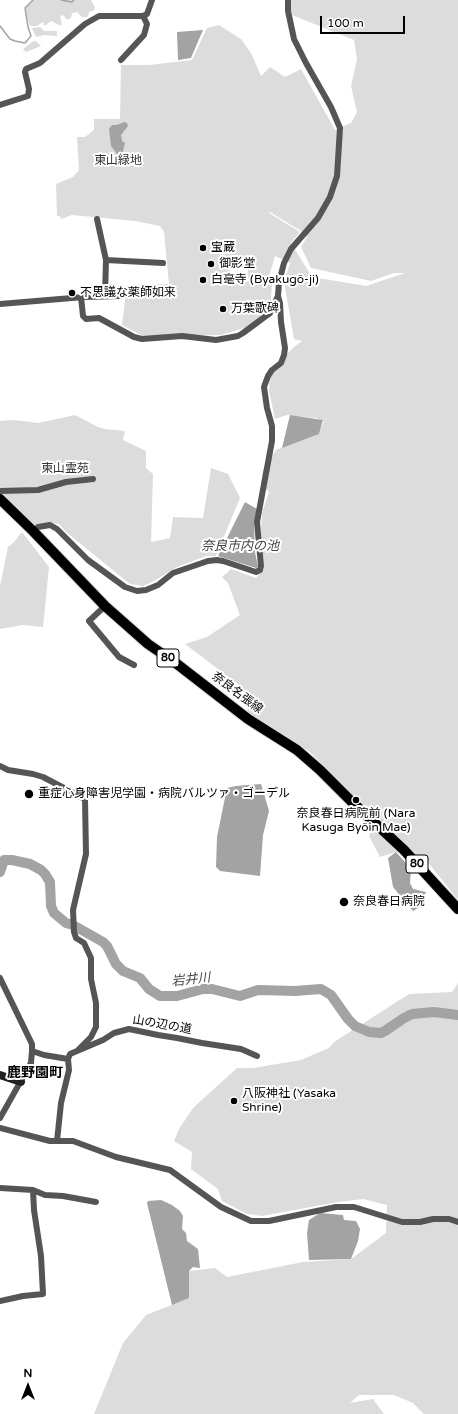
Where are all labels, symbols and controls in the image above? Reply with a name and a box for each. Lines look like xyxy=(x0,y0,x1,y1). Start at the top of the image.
scale bar xyxy=(322,8,407,34)
text: 100 m xyxy=(327,16,364,30)
park label: 東山緑地 xyxy=(94,154,142,168)
place label: 宝蔵 xyxy=(211,241,235,255)
marker: 宝蔵 xyxy=(198,243,208,253)
place label: 御影堂 xyxy=(219,257,255,271)
marker: 御影堂 xyxy=(206,259,216,269)
place label: 白毫寺 (Byakugō-ji) xyxy=(211,273,319,287)
marker: 白毫寺 (Byakugō-ji) xyxy=(198,275,208,285)
place label: 不思議な薬師如来 xyxy=(80,286,176,300)
marker: 不思議な薬師如来 xyxy=(67,288,77,298)
place label: 万葉歌碑 xyxy=(231,302,279,316)
marker: 万葉歌碑 xyxy=(218,304,228,314)
park label: 東山霊苑 xyxy=(41,462,89,476)
water label: 奈良市内の池 xyxy=(201,539,279,555)
road number: 80 xyxy=(157,649,179,667)
street label: 奈良名張線 xyxy=(209,669,265,717)
place label: 重症心身障害児学園・病院バルツァ・ゴーデル xyxy=(38,787,290,801)
marker: 重症心身障害児学園・病院バルツァ・ゴーデル xyxy=(23,788,35,800)
marker: 奈良春日病院前 (Nara Kasuga Byōin Mae) xyxy=(351,795,361,805)
place label: 奈良春日病院前 (Nara Kasuga Byōin Mae) xyxy=(297,807,415,835)
road number: 80 xyxy=(406,855,428,873)
place label: 奈良春日病院 xyxy=(353,895,425,909)
marker: 奈良春日病院 xyxy=(338,896,350,908)
water label: 岩井川 xyxy=(171,970,211,990)
street label: 山の辺の道 xyxy=(131,1013,193,1037)
district label: 鹿野園町 xyxy=(7,1065,63,1081)
place label: 八阪神社 (Yasaka Shrine) xyxy=(242,1087,336,1115)
marker: 八阪神社 (Yasaka Shrine) xyxy=(229,1096,239,1106)
north arrow xyxy=(8,1366,48,1406)
text: N xyxy=(24,1367,32,1380)

